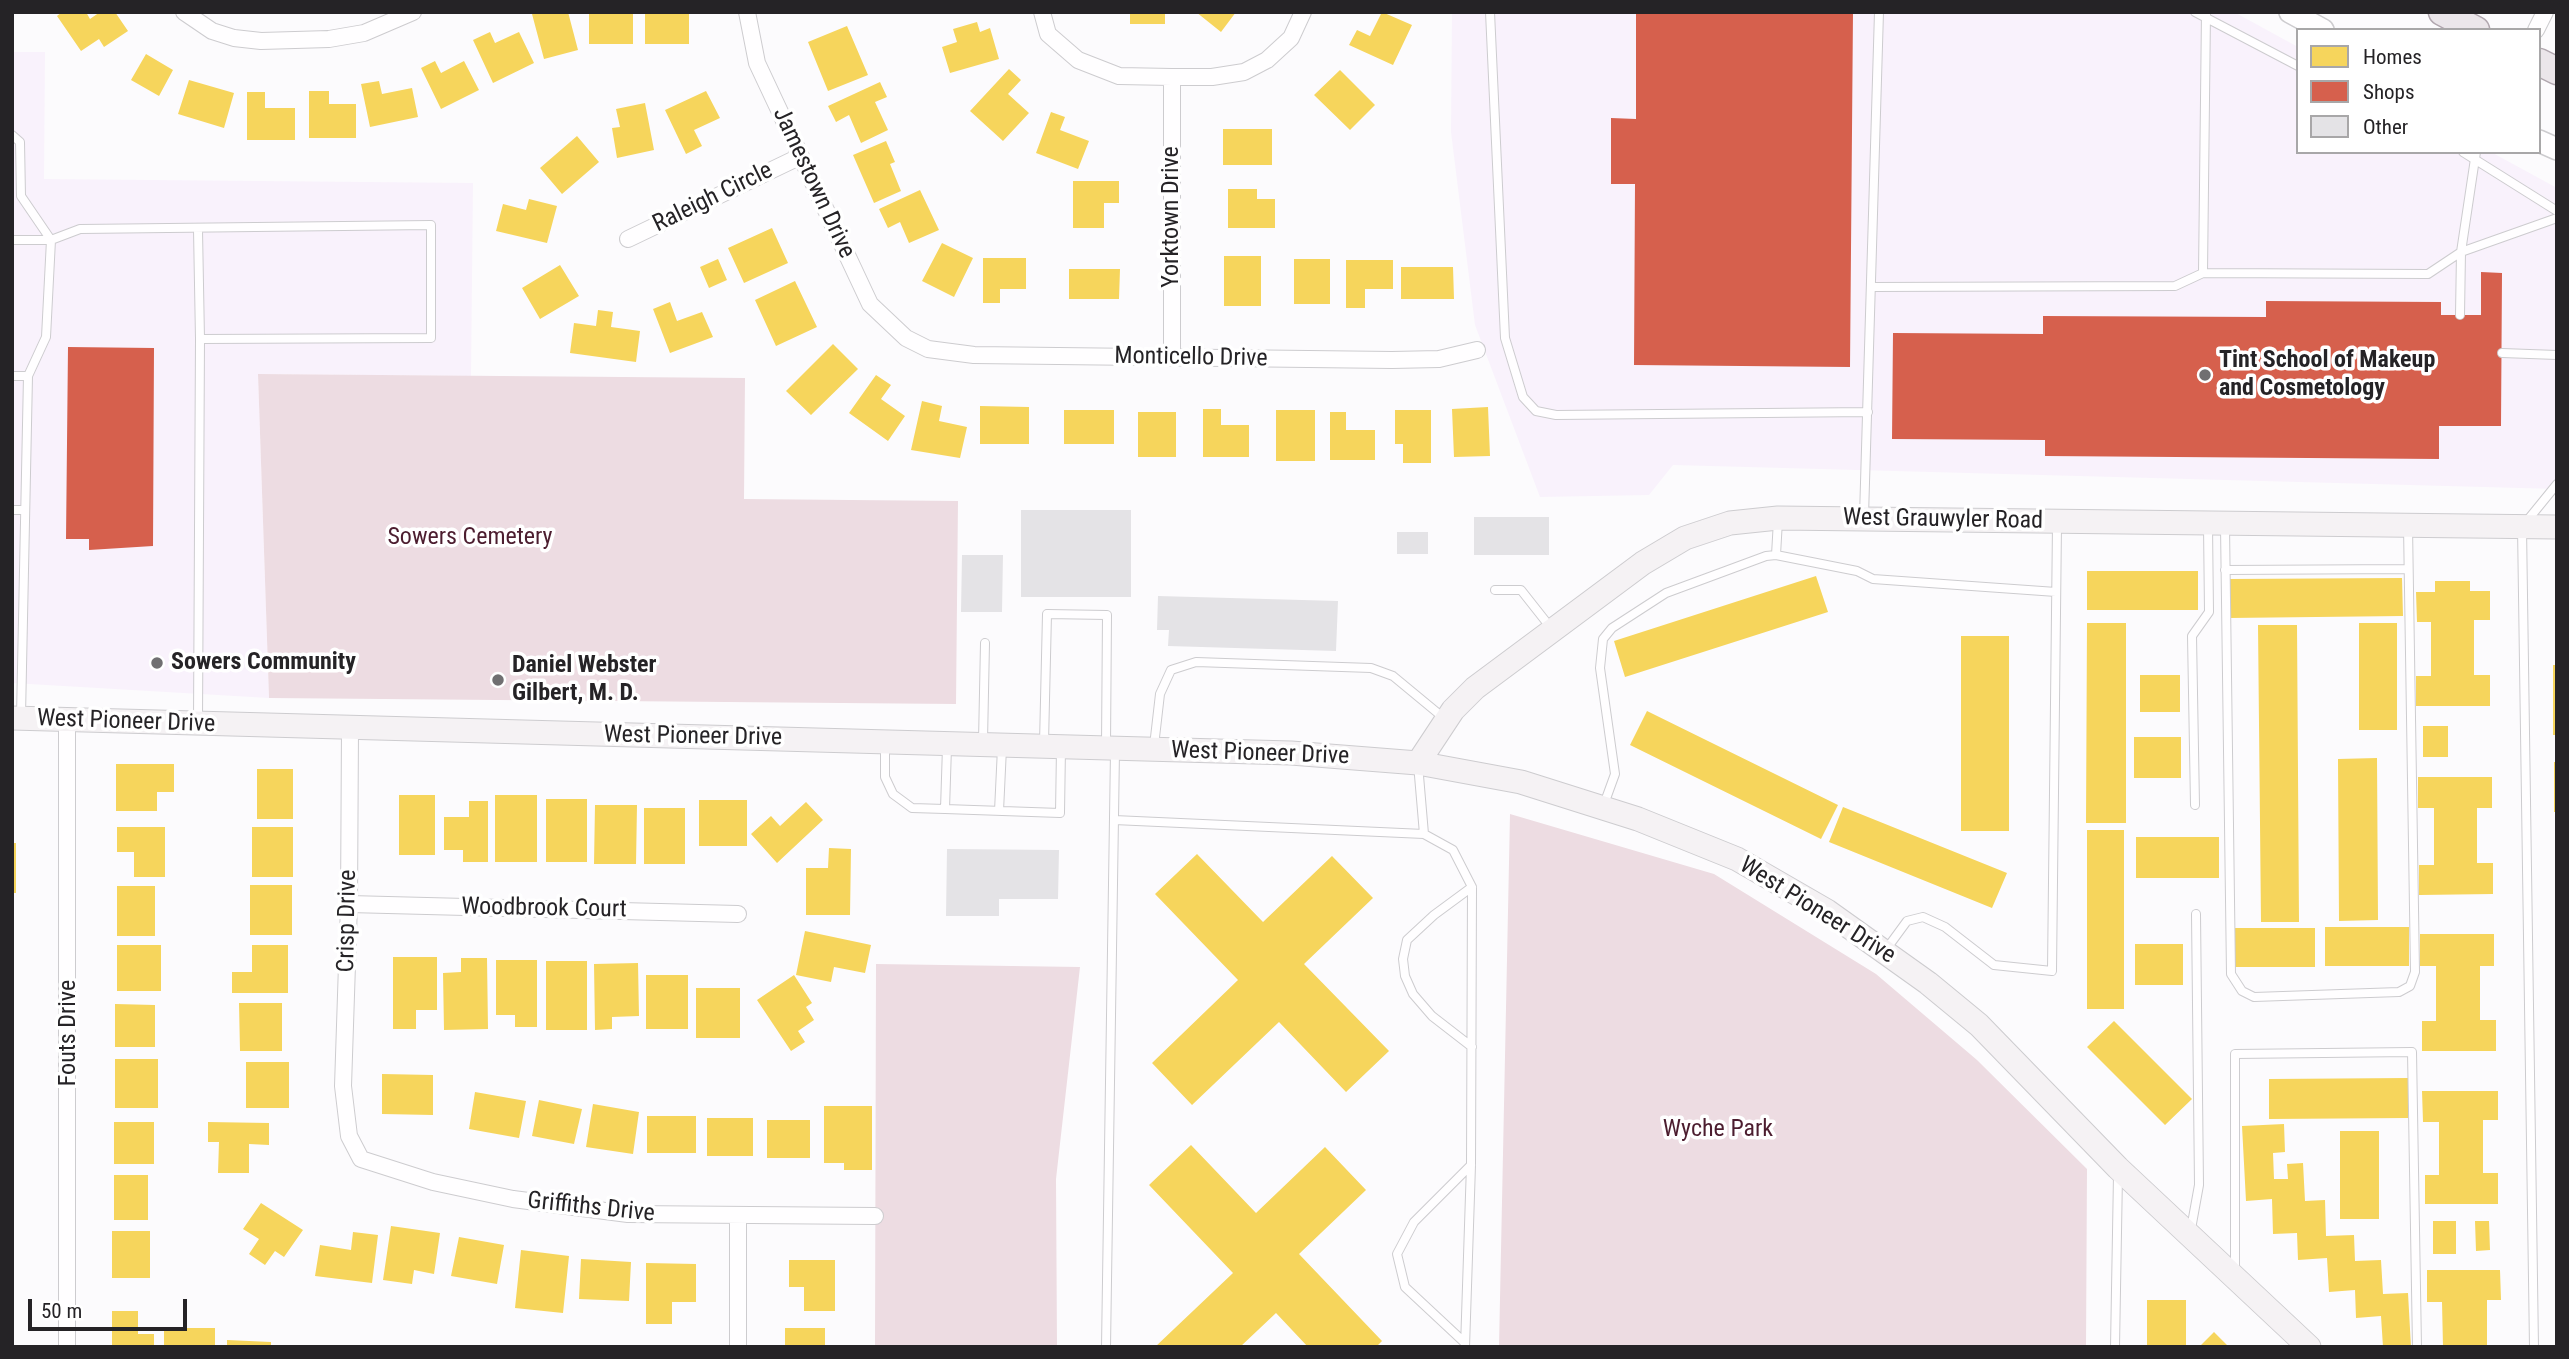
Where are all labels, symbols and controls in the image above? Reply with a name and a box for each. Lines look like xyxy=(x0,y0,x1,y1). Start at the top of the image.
legend xyxy=(2296,28,2541,154)
text: Homes xyxy=(2363,45,2422,69)
text: Shops xyxy=(2363,80,2415,104)
street label: Jamestown Drive xyxy=(766,103,860,263)
text: Other xyxy=(2363,115,2408,139)
street label: Yorktown Drive xyxy=(1158,146,1186,288)
street label: Raleigh Circle xyxy=(648,157,778,239)
street label: Monticello Drive xyxy=(1114,342,1268,374)
place label: Tint School of Makeup and Cosmetology xyxy=(2219,347,2435,403)
marker: Tint School of Makeup and Cosmetology xyxy=(2197,367,2213,383)
street label: West Grauwyler Road xyxy=(1843,504,2043,536)
park label: Sowers Cemetery xyxy=(387,524,553,552)
place label: Sowers Community xyxy=(171,649,356,677)
place label: Daniel Webster Gilbert, M. D. xyxy=(512,652,656,708)
marker: Sowers Community xyxy=(149,655,165,671)
marker: Daniel Webster Gilbert, M. D. xyxy=(490,672,506,688)
street label: West Pioneer Drive xyxy=(36,704,216,740)
street label: West Pioneer Drive xyxy=(604,721,782,753)
street label: West Pioneer Drive xyxy=(1170,736,1350,772)
street label: West Pioneer Drive xyxy=(1734,852,1900,970)
street label: Crisp Drive xyxy=(333,869,363,973)
street label: Woodbrook Court xyxy=(461,893,627,925)
street label: Fouts Drive xyxy=(55,980,83,1086)
park label: Wyche Park xyxy=(1663,1116,1773,1144)
street label: Griffiths Drive xyxy=(526,1187,656,1229)
scale bar xyxy=(32,1286,191,1330)
text: 50 m xyxy=(41,1299,82,1323)

